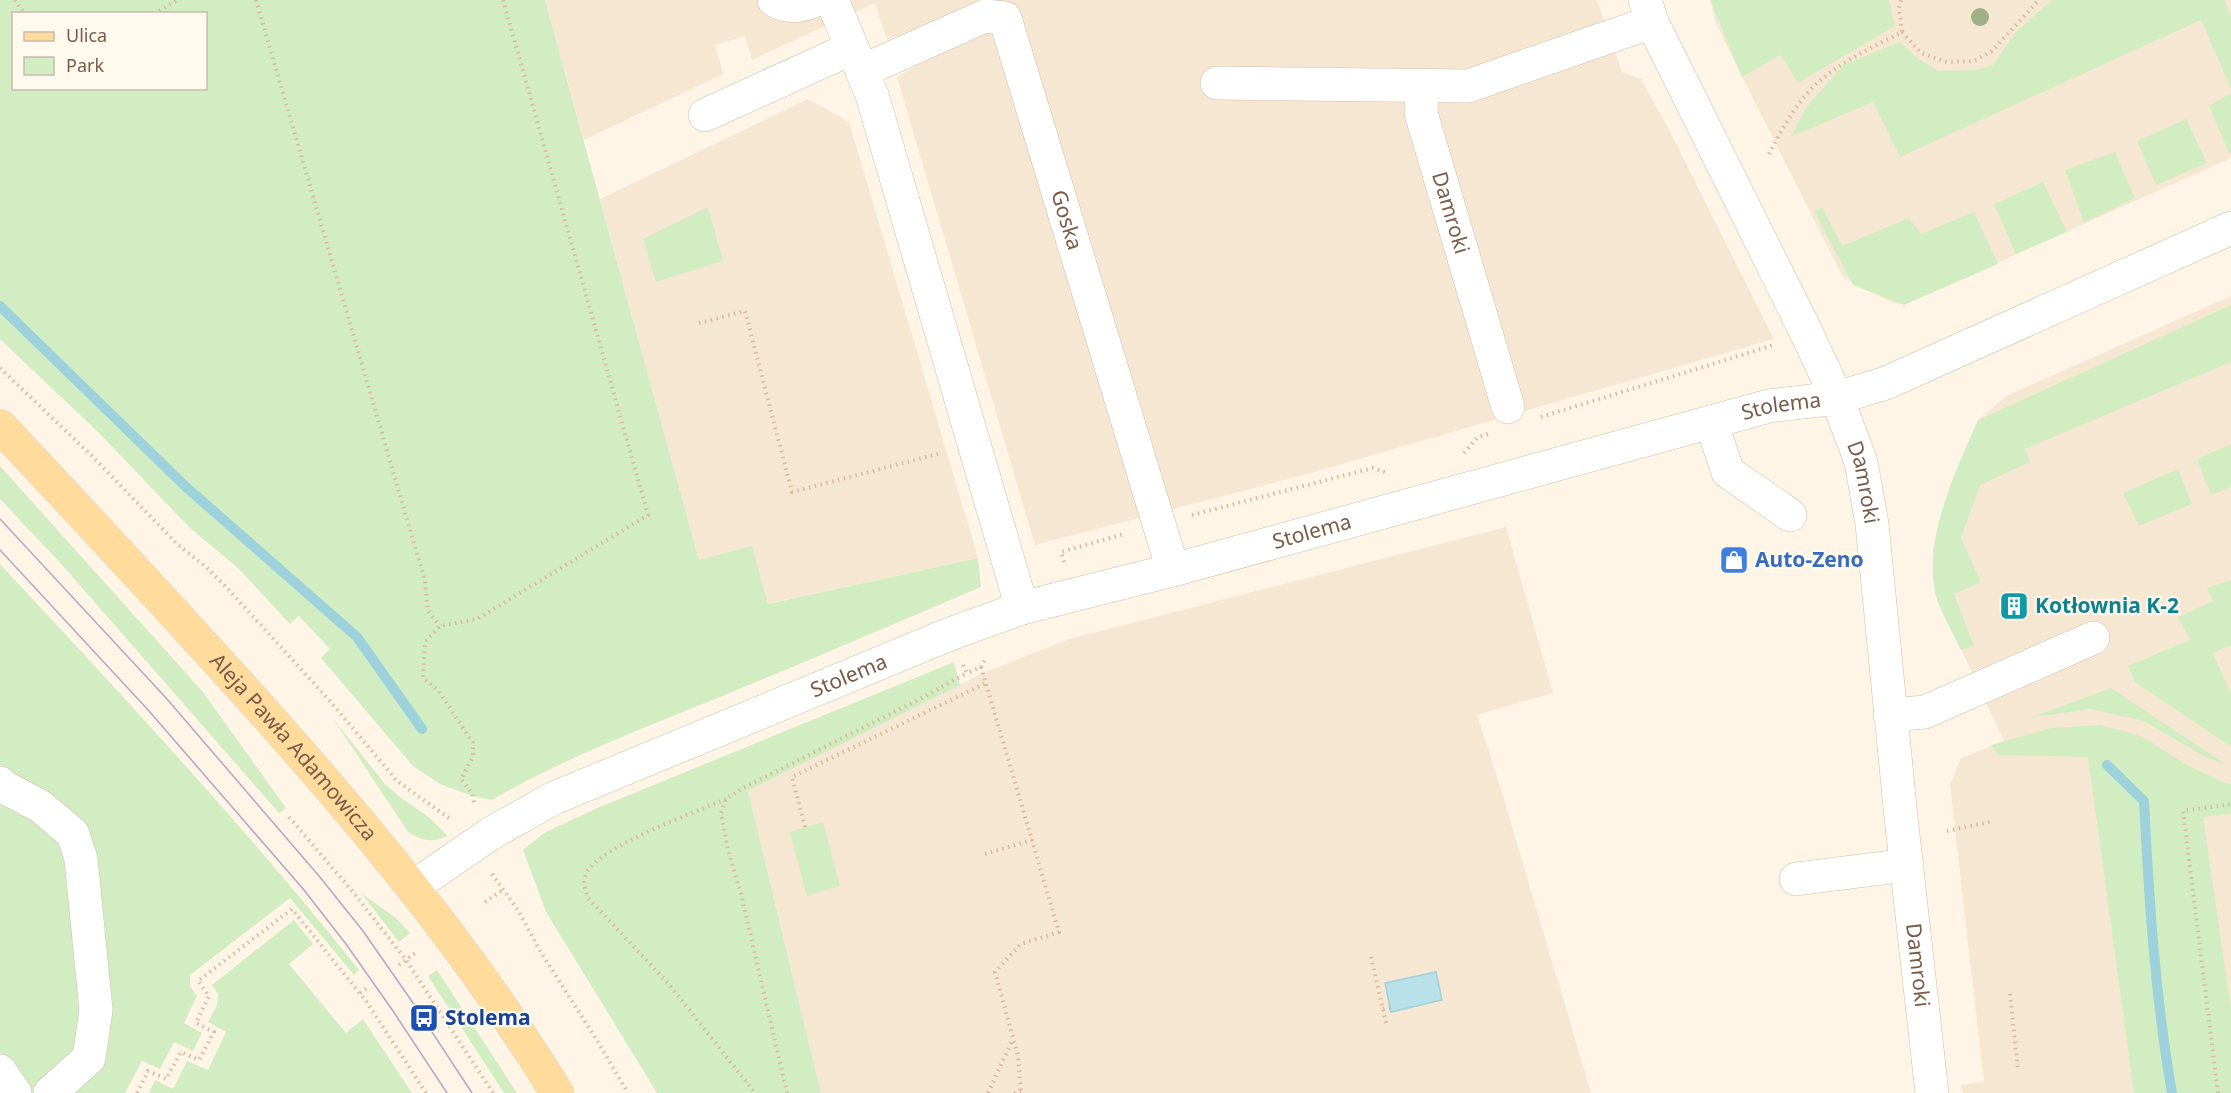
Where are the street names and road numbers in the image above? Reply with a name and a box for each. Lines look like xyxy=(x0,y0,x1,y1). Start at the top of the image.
street label: Damroki xyxy=(1426,168,1477,257)
street label: Goska xyxy=(1045,186,1090,253)
street label: Stolema xyxy=(1738,385,1822,426)
street label: Damroki xyxy=(1841,436,1887,526)
street label: Stolema xyxy=(1269,507,1354,555)
street label: Aleja Pawła Adamowicza xyxy=(204,647,384,846)
street label: Stolema xyxy=(806,647,891,703)
street label: Damroki xyxy=(1900,922,1937,1009)

